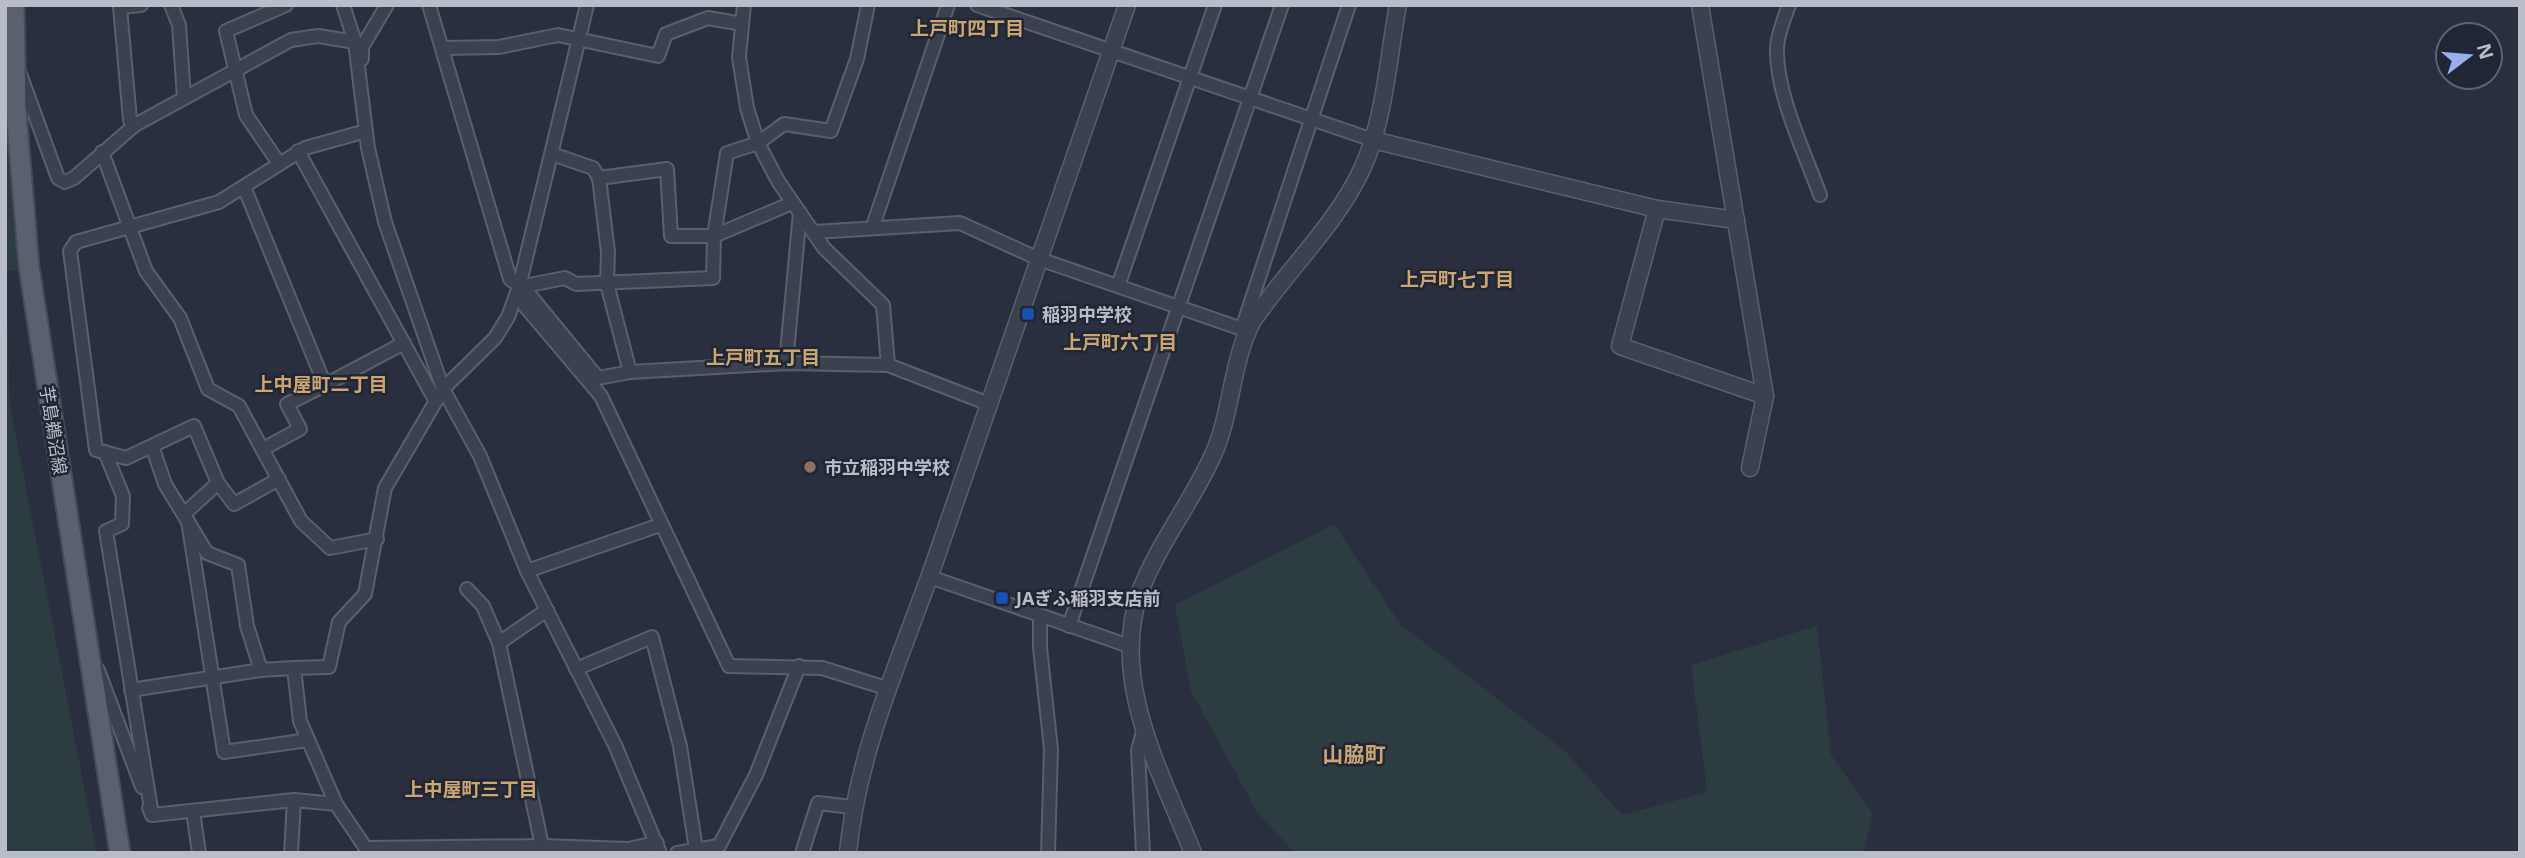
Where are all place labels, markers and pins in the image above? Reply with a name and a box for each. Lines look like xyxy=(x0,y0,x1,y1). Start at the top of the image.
place label: 稲羽中学校 xyxy=(1042,302,1132,326)
marker: 稲羽中学校 xyxy=(1020,306,1036,322)
place label: 市立稲羽中学校 xyxy=(824,455,950,479)
marker: 市立稲羽中学校 xyxy=(802,459,818,475)
place label: JAぎふ稲羽支店前 xyxy=(1014,586,1160,610)
marker: JAぎふ稲羽支店前 xyxy=(994,590,1010,606)

